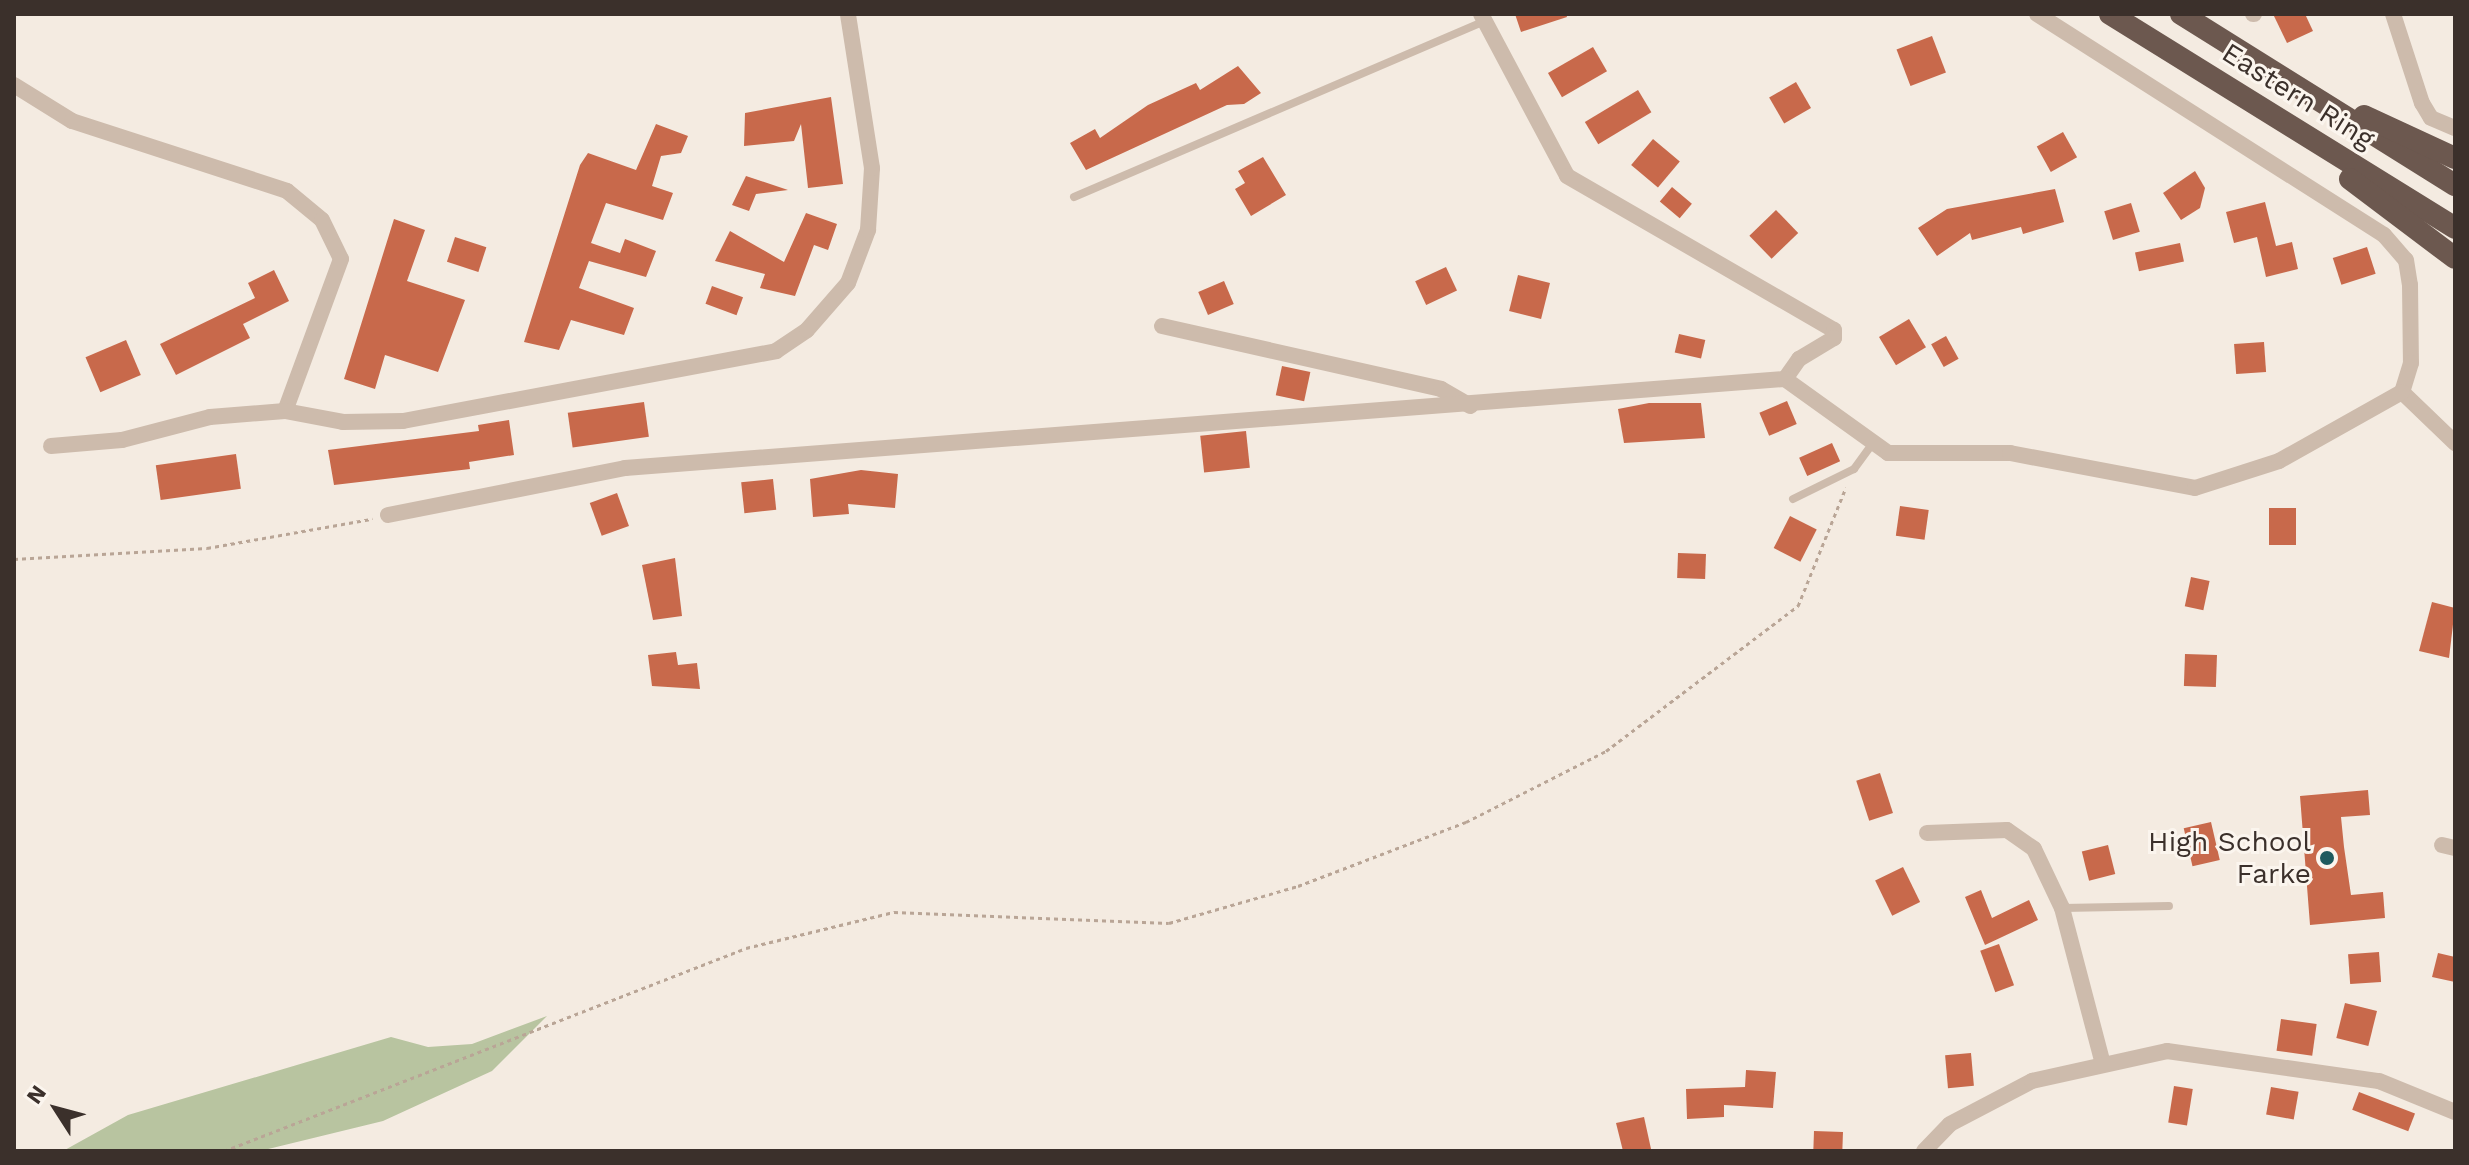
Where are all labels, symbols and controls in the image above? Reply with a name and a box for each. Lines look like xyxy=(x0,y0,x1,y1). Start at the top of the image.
street label: Eastern Ring xyxy=(2216,36,2380,156)
place label: High School Farke xyxy=(2148,825,2311,891)
marker: High School Farke xyxy=(2318,849,2336,867)
north arrow xyxy=(16,1069,96,1149)
text: N xyxy=(21,1081,51,1109)

